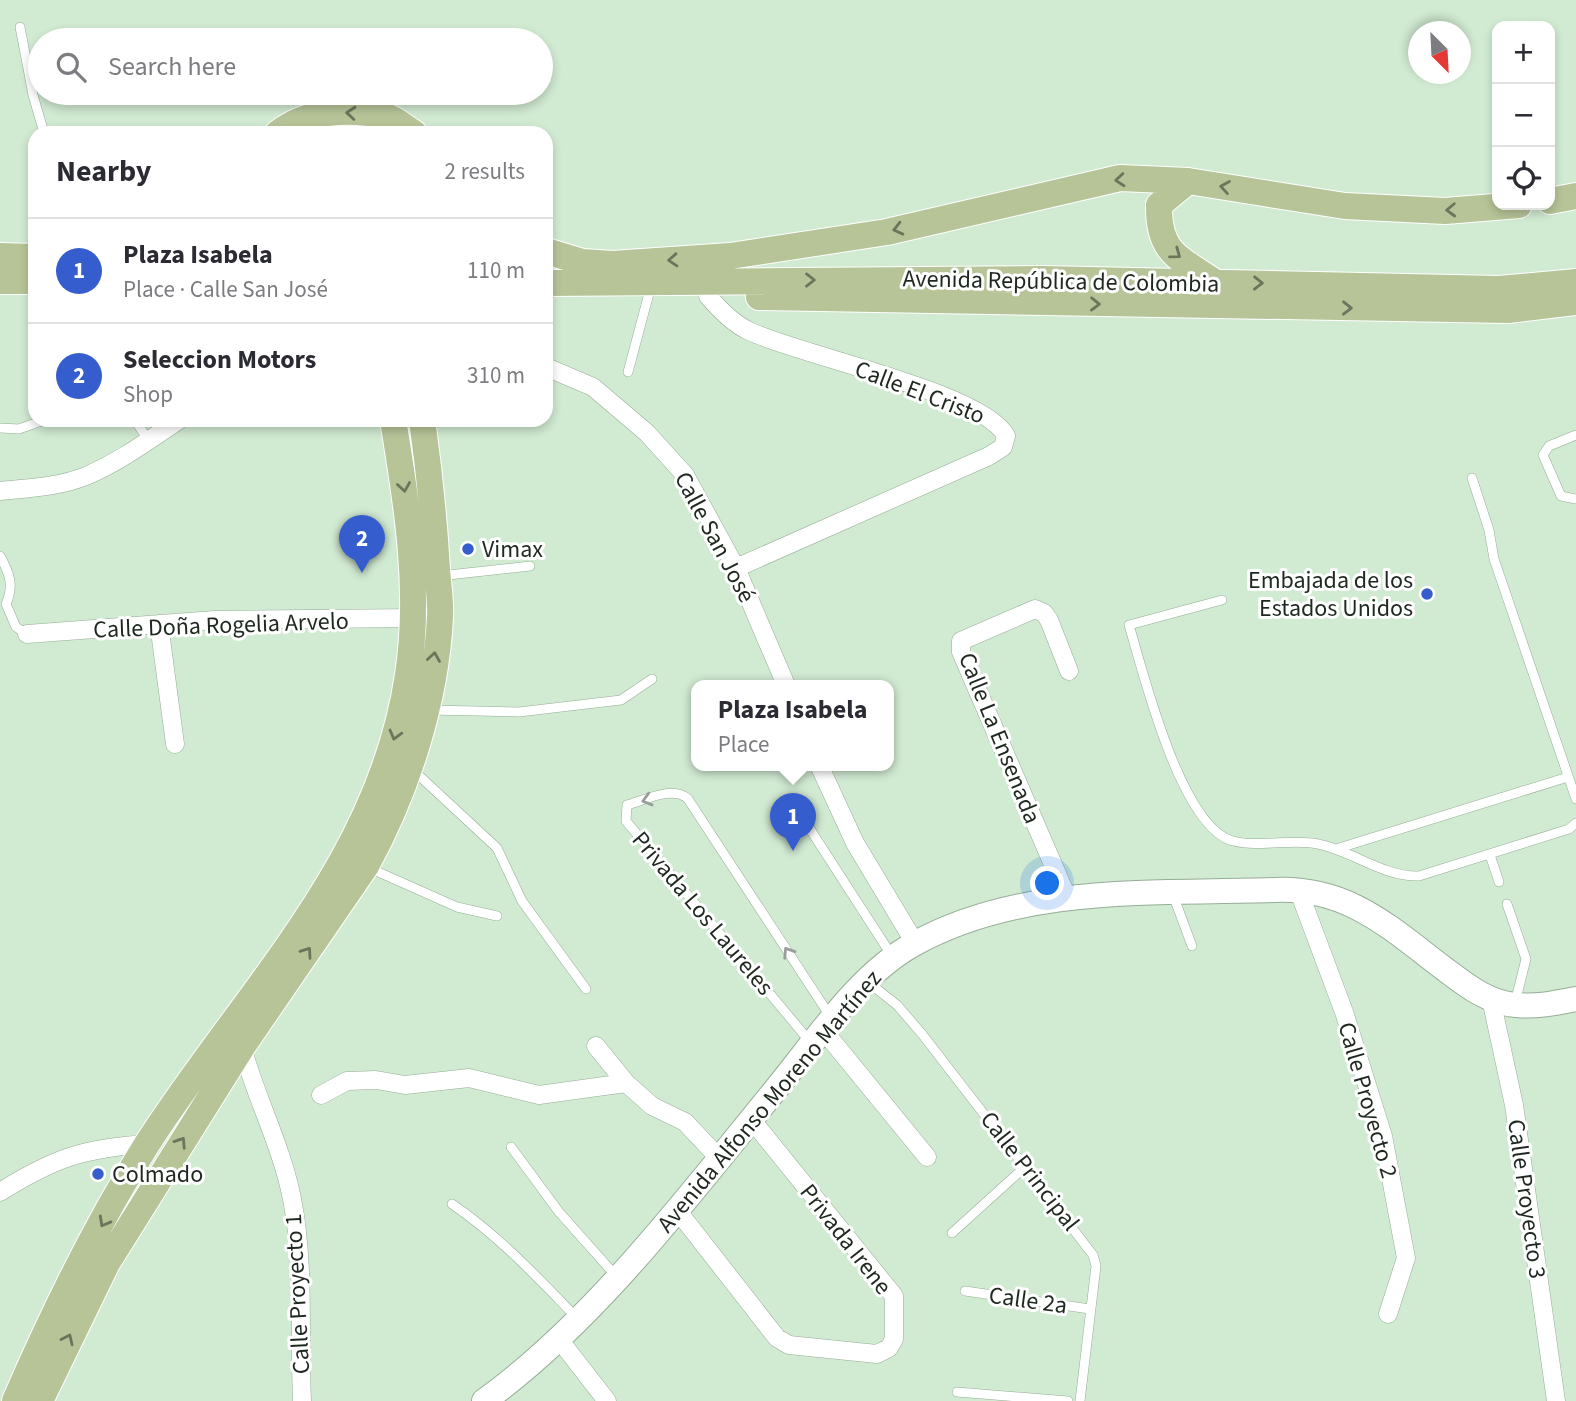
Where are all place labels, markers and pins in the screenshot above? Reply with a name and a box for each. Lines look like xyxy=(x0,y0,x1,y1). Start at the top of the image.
pin: 2 xyxy=(339,515,385,573)
place label: Vimax xyxy=(482,532,543,567)
marker: Vimax xyxy=(460,541,476,557)
place label: Embajada de los Estados Unidos xyxy=(1248,563,1413,626)
marker: Embajada de los Estados Unidos xyxy=(1419,586,1435,602)
pin: 1 xyxy=(770,793,816,851)
place label: Colmado xyxy=(112,1157,203,1192)
marker: Colmado xyxy=(90,1166,106,1182)

